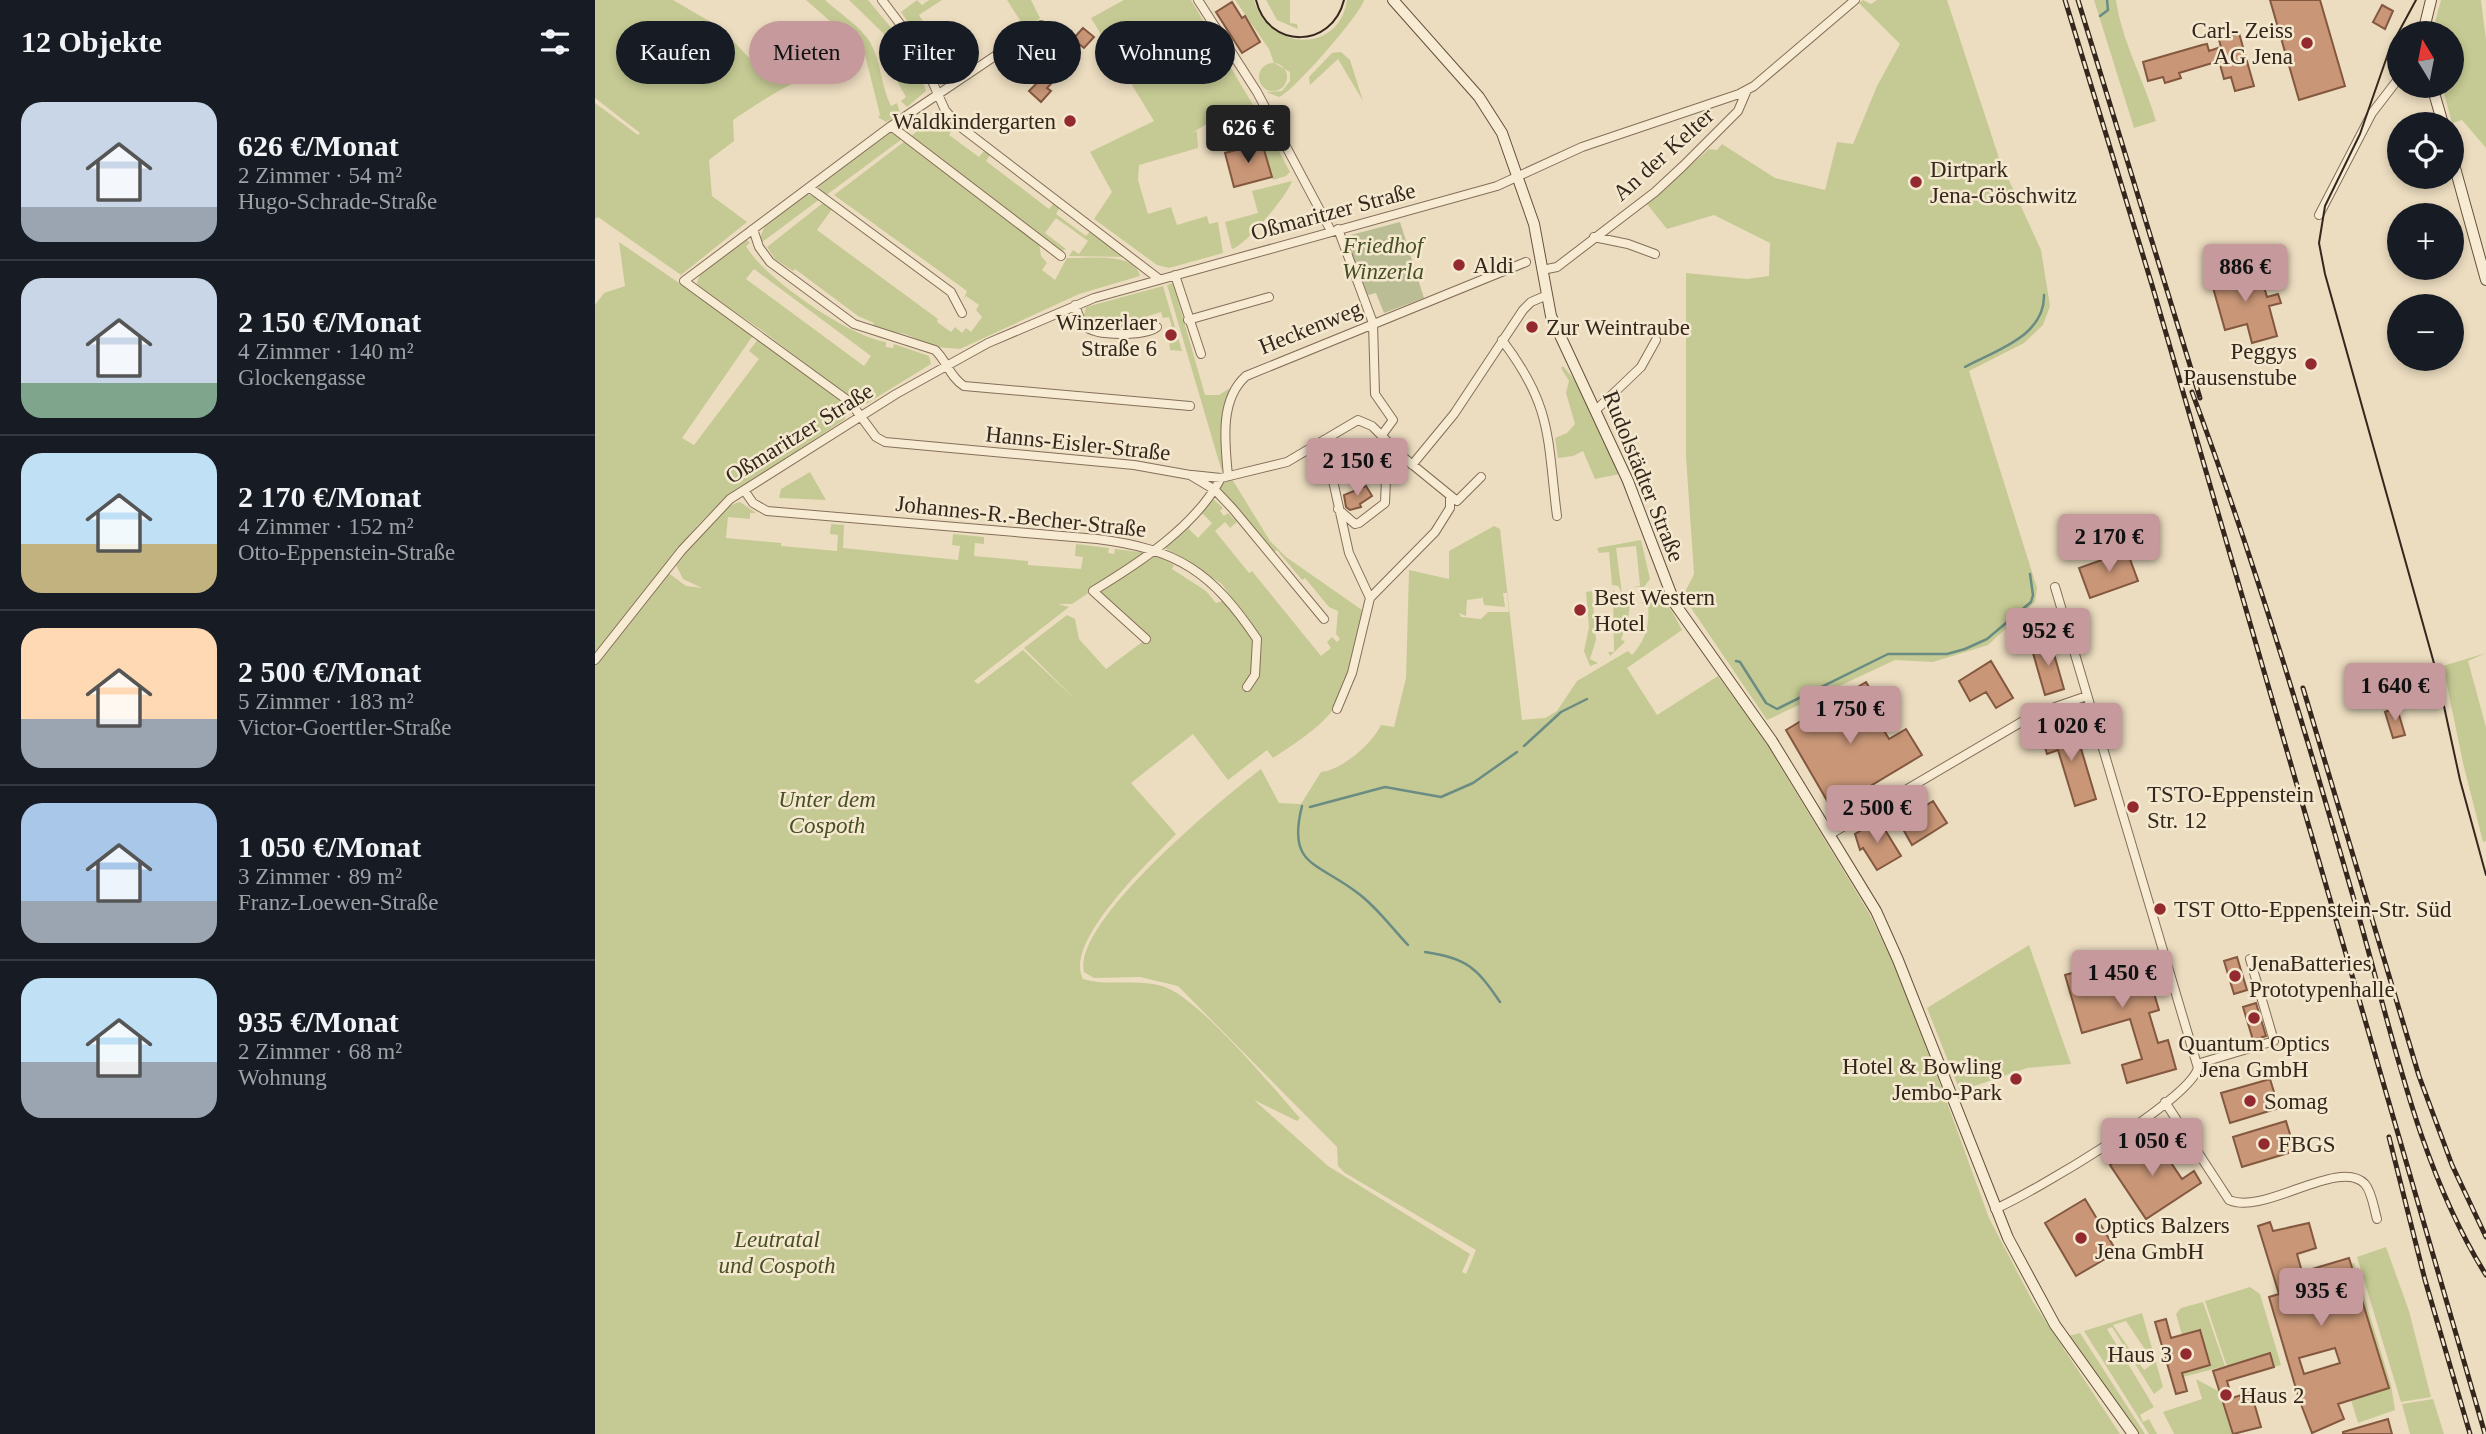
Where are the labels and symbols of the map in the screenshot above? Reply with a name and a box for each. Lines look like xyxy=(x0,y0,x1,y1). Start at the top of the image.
place label: Carl- Zeiss AG Jena xyxy=(2191,18,2293,69)
north arrow xyxy=(2387,21,2464,98)
marker: Carl- Zeiss AG Jena xyxy=(2299,35,2315,51)
street label: An der Kelter xyxy=(1608,103,1719,206)
pin: 626 € xyxy=(1199,106,1297,165)
place label: Waldkindergarten xyxy=(892,109,1056,134)
marker: Waldkindergarten xyxy=(1062,113,1078,129)
place label: Dirtpark Jena-Göschwitz xyxy=(1930,157,2077,208)
marker: Dirtpark Jena-Göschwitz xyxy=(1908,174,1924,190)
street label: Oßmaritzer Straße xyxy=(1248,178,1418,245)
park label: Friedhof Winzerla xyxy=(1342,233,1427,284)
pin: 886 € xyxy=(2196,244,2294,304)
place label: Aldi xyxy=(1473,253,1514,278)
marker: Aldi xyxy=(1451,257,1467,273)
street label: Heckenweg xyxy=(1255,295,1366,359)
place label: Winzerlaer Straße 6 xyxy=(1056,310,1157,361)
place label: Zur Weintraube xyxy=(1546,315,1690,340)
marker: Zur Weintraube xyxy=(1524,319,1540,335)
marker: Winzerlaer Straße 6 xyxy=(1163,327,1179,343)
place label: Peggys Pausenstube xyxy=(2183,339,2297,390)
marker: Peggys Pausenstube xyxy=(2303,356,2319,372)
street label: Oßmaritzer Straße xyxy=(721,378,878,489)
street label: Rudolstädter Straße xyxy=(1598,387,1689,565)
street label: Hanns-Eisler-Straße xyxy=(984,421,1172,466)
pin: 2 150 € xyxy=(1292,438,1422,498)
street label: Johannes-R.-Becher-Straße xyxy=(894,491,1147,542)
pin: 2 170 € xyxy=(2044,514,2174,574)
place label: Best Western Hotel xyxy=(1594,585,1716,636)
marker: Best Western Hotel xyxy=(1572,602,1588,618)
pin: 952 € xyxy=(1999,608,2097,668)
pin: 1 640 € xyxy=(2330,664,2460,723)
pin: 1 750 € xyxy=(1785,686,1915,746)
pin: 1 020 € xyxy=(2006,704,2136,763)
place label: TSTO-Eppenstein Str. 12 xyxy=(2147,782,2314,833)
pin: 2 500 € xyxy=(1812,786,1942,845)
park label: Unter dem Cospoth xyxy=(778,787,876,838)
marker: TSTO-Eppenstein Str. 12 xyxy=(2125,799,2141,815)
place label: TST Otto-Eppenstein-Str. Süd xyxy=(2174,897,2452,922)
marker: TST Otto-Eppenstein-Str. Süd xyxy=(2152,901,2168,917)
pin: 1 450 € xyxy=(2057,950,2187,1010)
place label: JenaBatteries Prototypenhalle xyxy=(2249,951,2395,1002)
marker: JenaBatteries Prototypenhalle xyxy=(2227,968,2243,984)
marker: Quantum Optics Jena GmbH xyxy=(2246,1010,2262,1026)
place label: Quantum Optics Jena GmbH xyxy=(2178,1031,2330,1082)
place label: Hotel & Bowling Jembo-Park xyxy=(1842,1054,2002,1105)
marker: Hotel & Bowling Jembo-Park xyxy=(2008,1071,2024,1087)
place label: Somag xyxy=(2264,1089,2328,1114)
marker: Somag xyxy=(2242,1093,2258,1109)
pin: 1 050 € xyxy=(2087,1118,2217,1178)
place label: FBGS xyxy=(2278,1132,2336,1157)
marker: FBGS xyxy=(2256,1136,2272,1152)
place label: Optics Balzers Jena GmbH xyxy=(2095,1213,2230,1264)
park label: Leutratal und Cospoth xyxy=(719,1227,835,1278)
marker: Optics Balzers Jena GmbH xyxy=(2073,1230,2089,1246)
pin: 935 € xyxy=(2272,1268,2370,1328)
place label: Haus 3 xyxy=(2107,1342,2172,1367)
marker: Haus 3 xyxy=(2178,1346,2194,1362)
place label: Haus 2 xyxy=(2240,1383,2305,1408)
marker: Haus 2 xyxy=(2218,1387,2234,1403)

